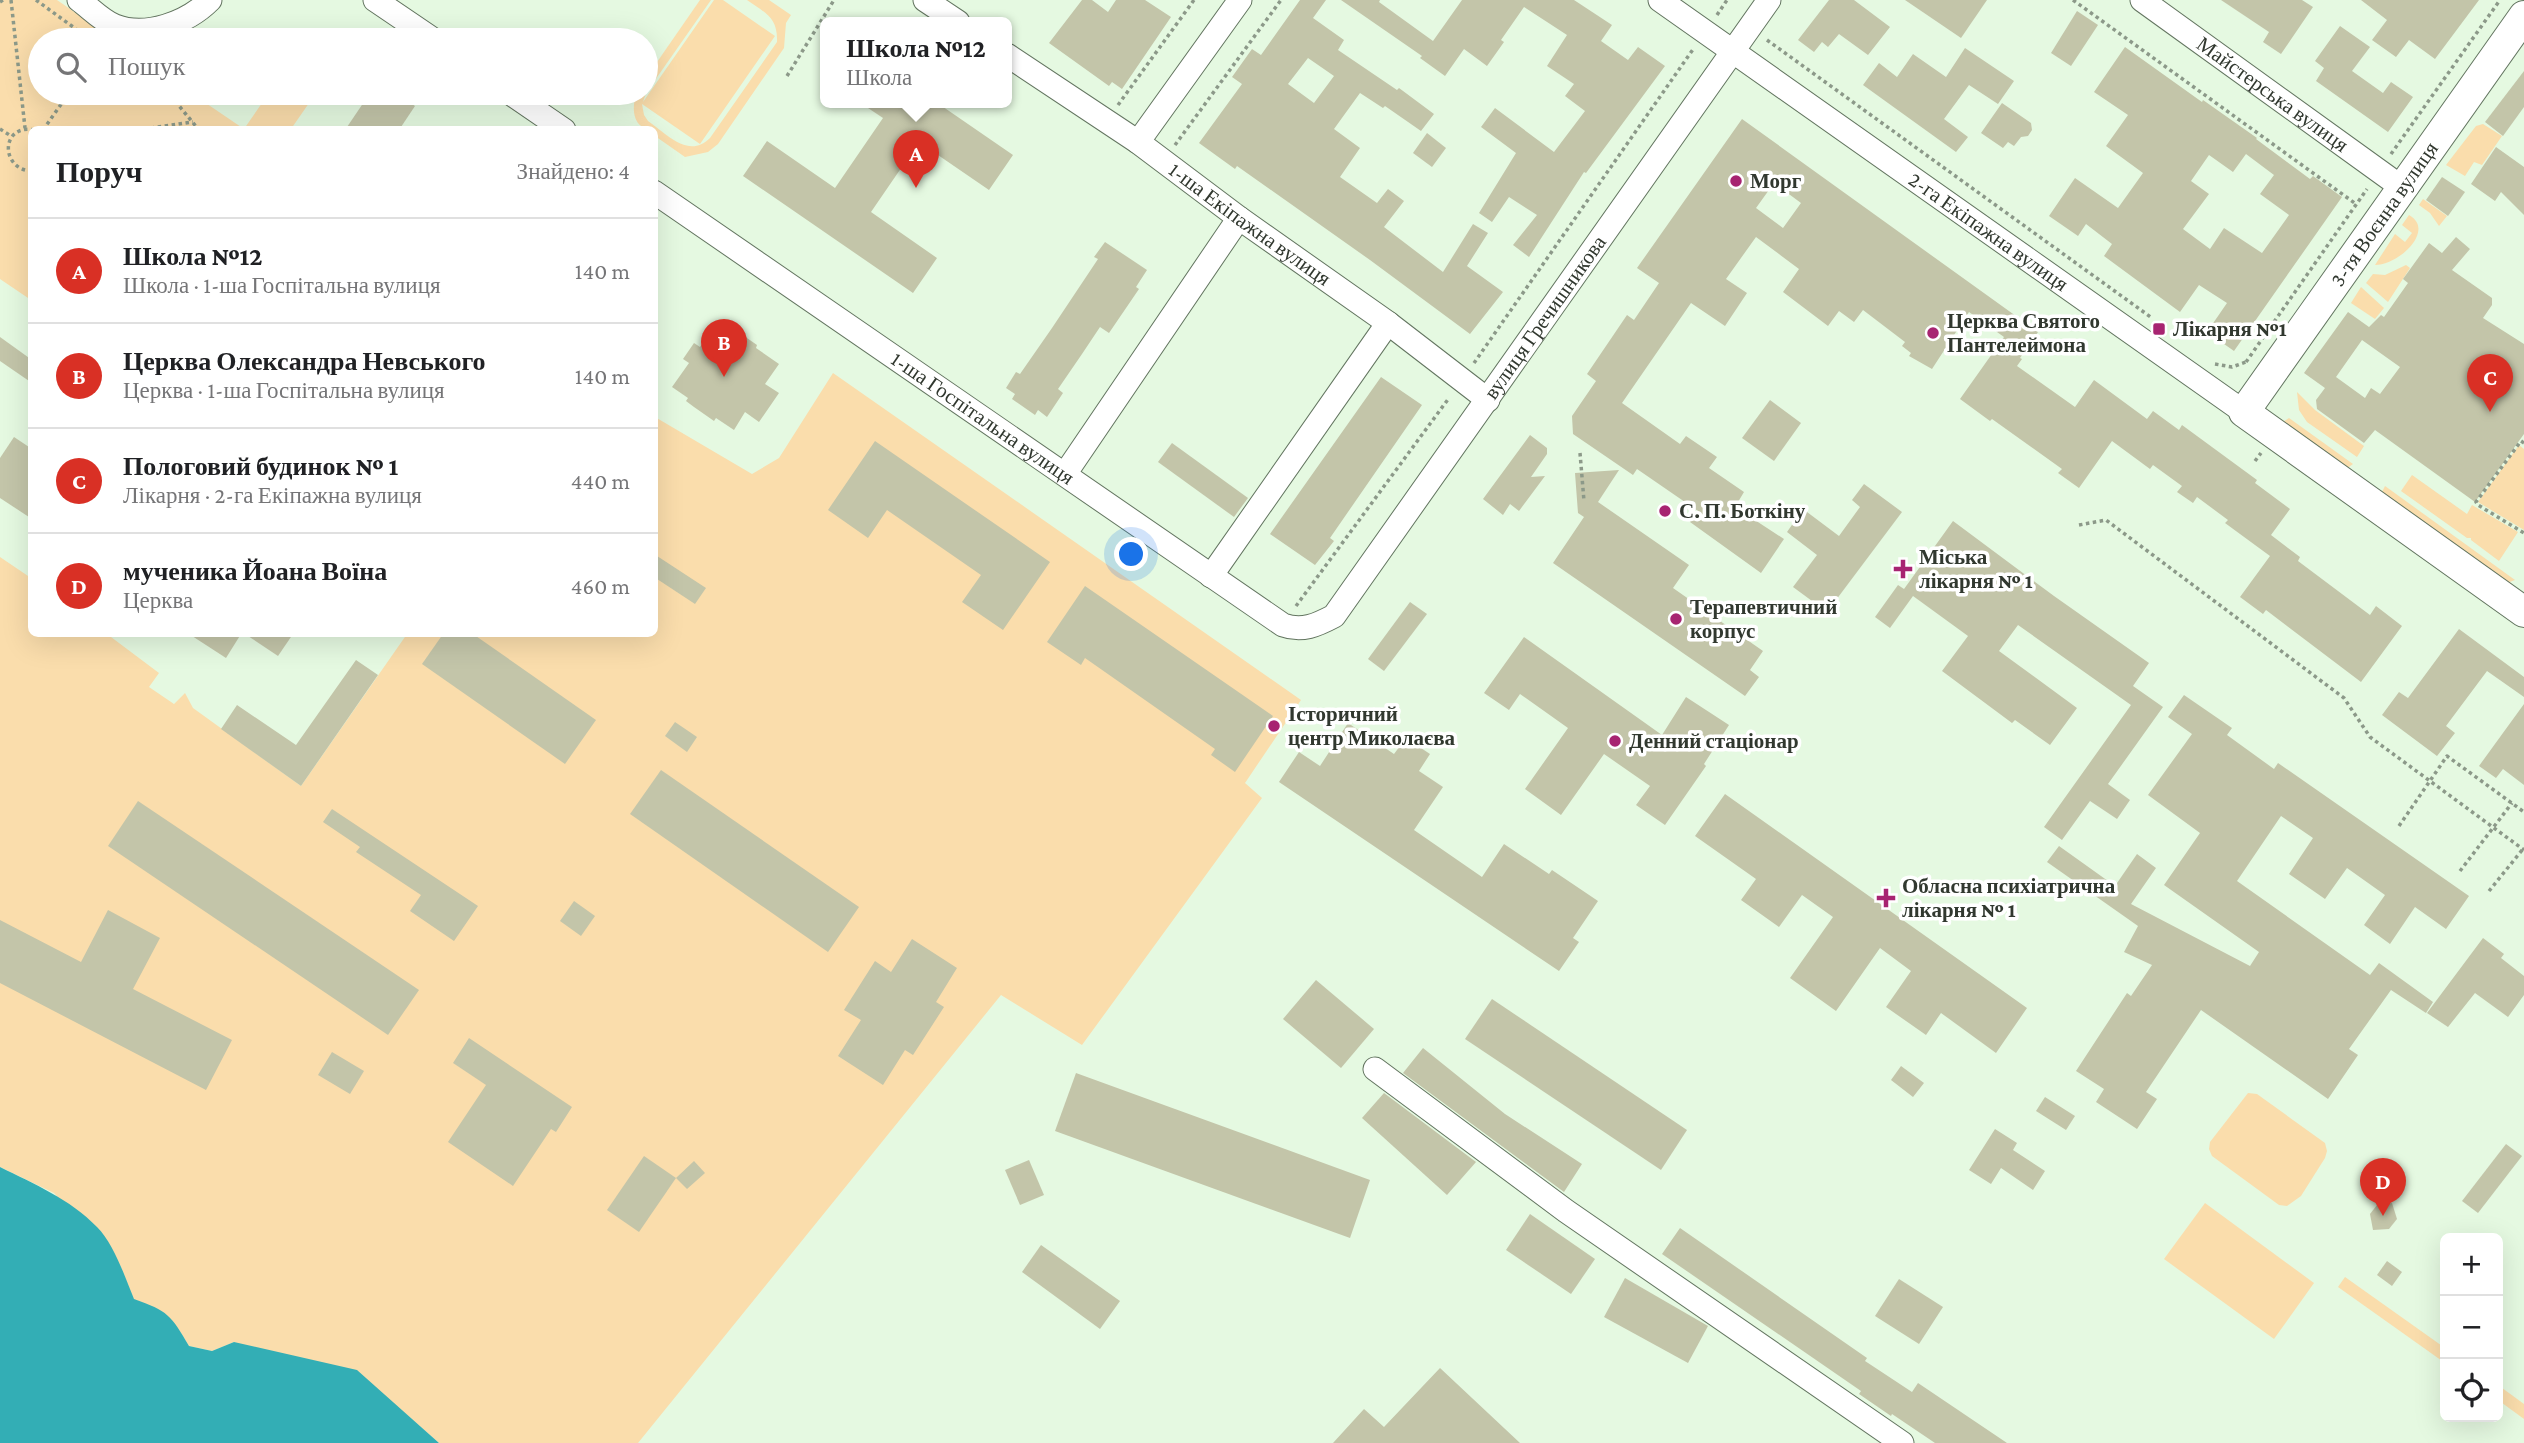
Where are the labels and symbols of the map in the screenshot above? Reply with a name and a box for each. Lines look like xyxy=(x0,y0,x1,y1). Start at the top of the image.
street label: Майстерська вулиця xyxy=(2192,31,2353,157)
pin: A xyxy=(893,130,939,188)
street label: 3-тя Воєнна вулиця xyxy=(2325,137,2443,291)
street label: 1-ша Екіпажна вулиця xyxy=(1164,158,1336,291)
street label: 2-га Екіпажна вулиця xyxy=(1904,167,2073,296)
place label: Морг xyxy=(1750,169,1801,193)
marker: Морг xyxy=(1728,173,1744,189)
street label: вулиця Гречишникова xyxy=(1479,230,1611,404)
place label: Церква Святого Пантелеймона xyxy=(1947,309,2100,357)
place label: Лікарня №1 xyxy=(2173,317,2287,341)
pin: B xyxy=(701,319,747,377)
marker: Лікарня №1 xyxy=(2151,321,2167,337)
marker: Церква Святого Пантелеймона xyxy=(1925,325,1941,341)
street label: 1-ша Госпітальна вулиця xyxy=(887,347,1079,490)
pin: C xyxy=(2467,354,2513,412)
place label: С. П. Боткіну xyxy=(1679,499,1806,523)
marker: С. П. Боткіну xyxy=(1657,503,1673,519)
your location xyxy=(1114,537,1148,571)
place label: Міська лікарня № 1 xyxy=(1919,545,2033,593)
marker: Міська лікарня № 1 xyxy=(1893,559,1913,579)
place label: Терапевтичний корпус xyxy=(1690,595,1837,643)
marker: Терапевтичний корпус xyxy=(1668,611,1684,627)
place label: Історичний центр Миколаєва xyxy=(1288,702,1455,750)
marker: Історичний центр Миколаєва xyxy=(1266,718,1282,734)
place label: Денний стаціонар xyxy=(1629,729,1799,753)
marker: Денний стаціонар xyxy=(1607,733,1623,749)
place label: Обласна психіатрична лікарня № 1 xyxy=(1902,874,2116,922)
marker: Обласна психіатрична лікарня № 1 xyxy=(1876,888,1896,908)
pin: D xyxy=(2360,1158,2406,1216)

